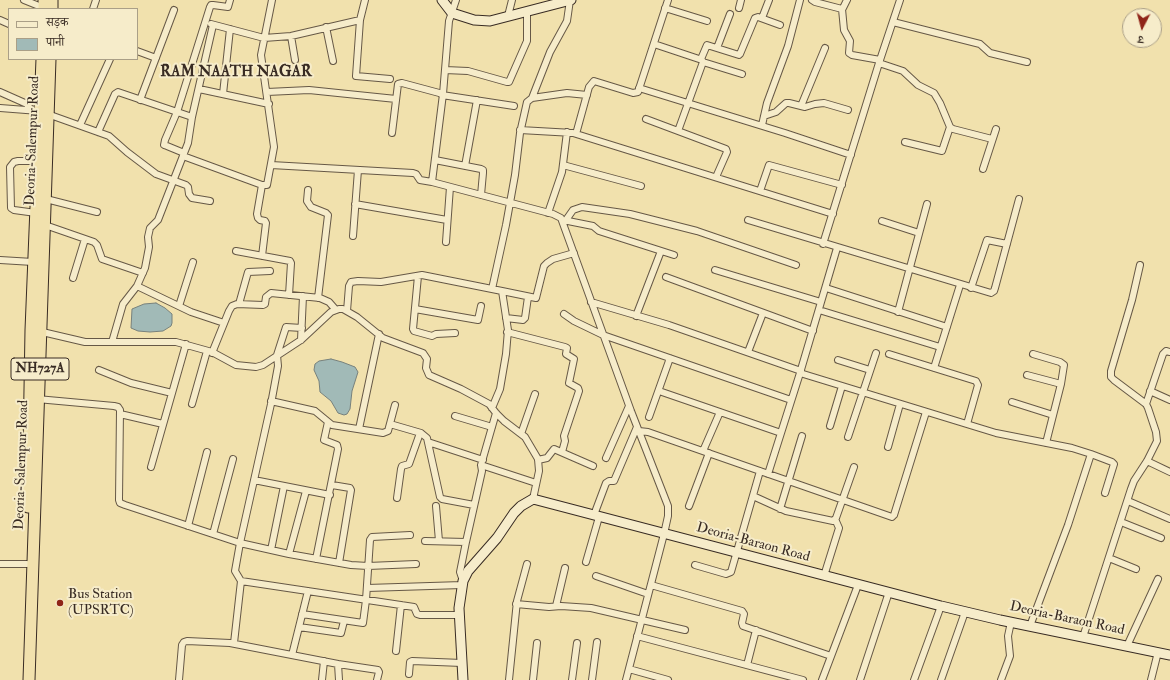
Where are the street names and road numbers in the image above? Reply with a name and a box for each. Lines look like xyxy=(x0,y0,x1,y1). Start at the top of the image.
street label: Deoria-Salempur Road xyxy=(22,76,44,206)
road number: NH727A xyxy=(11,358,69,380)
street label: Deoria-Salempur Road xyxy=(11,400,33,530)
street label: Deoria-Baraon Road xyxy=(694,520,812,566)
street label: Deoria-Baraon Road xyxy=(1008,599,1126,639)

